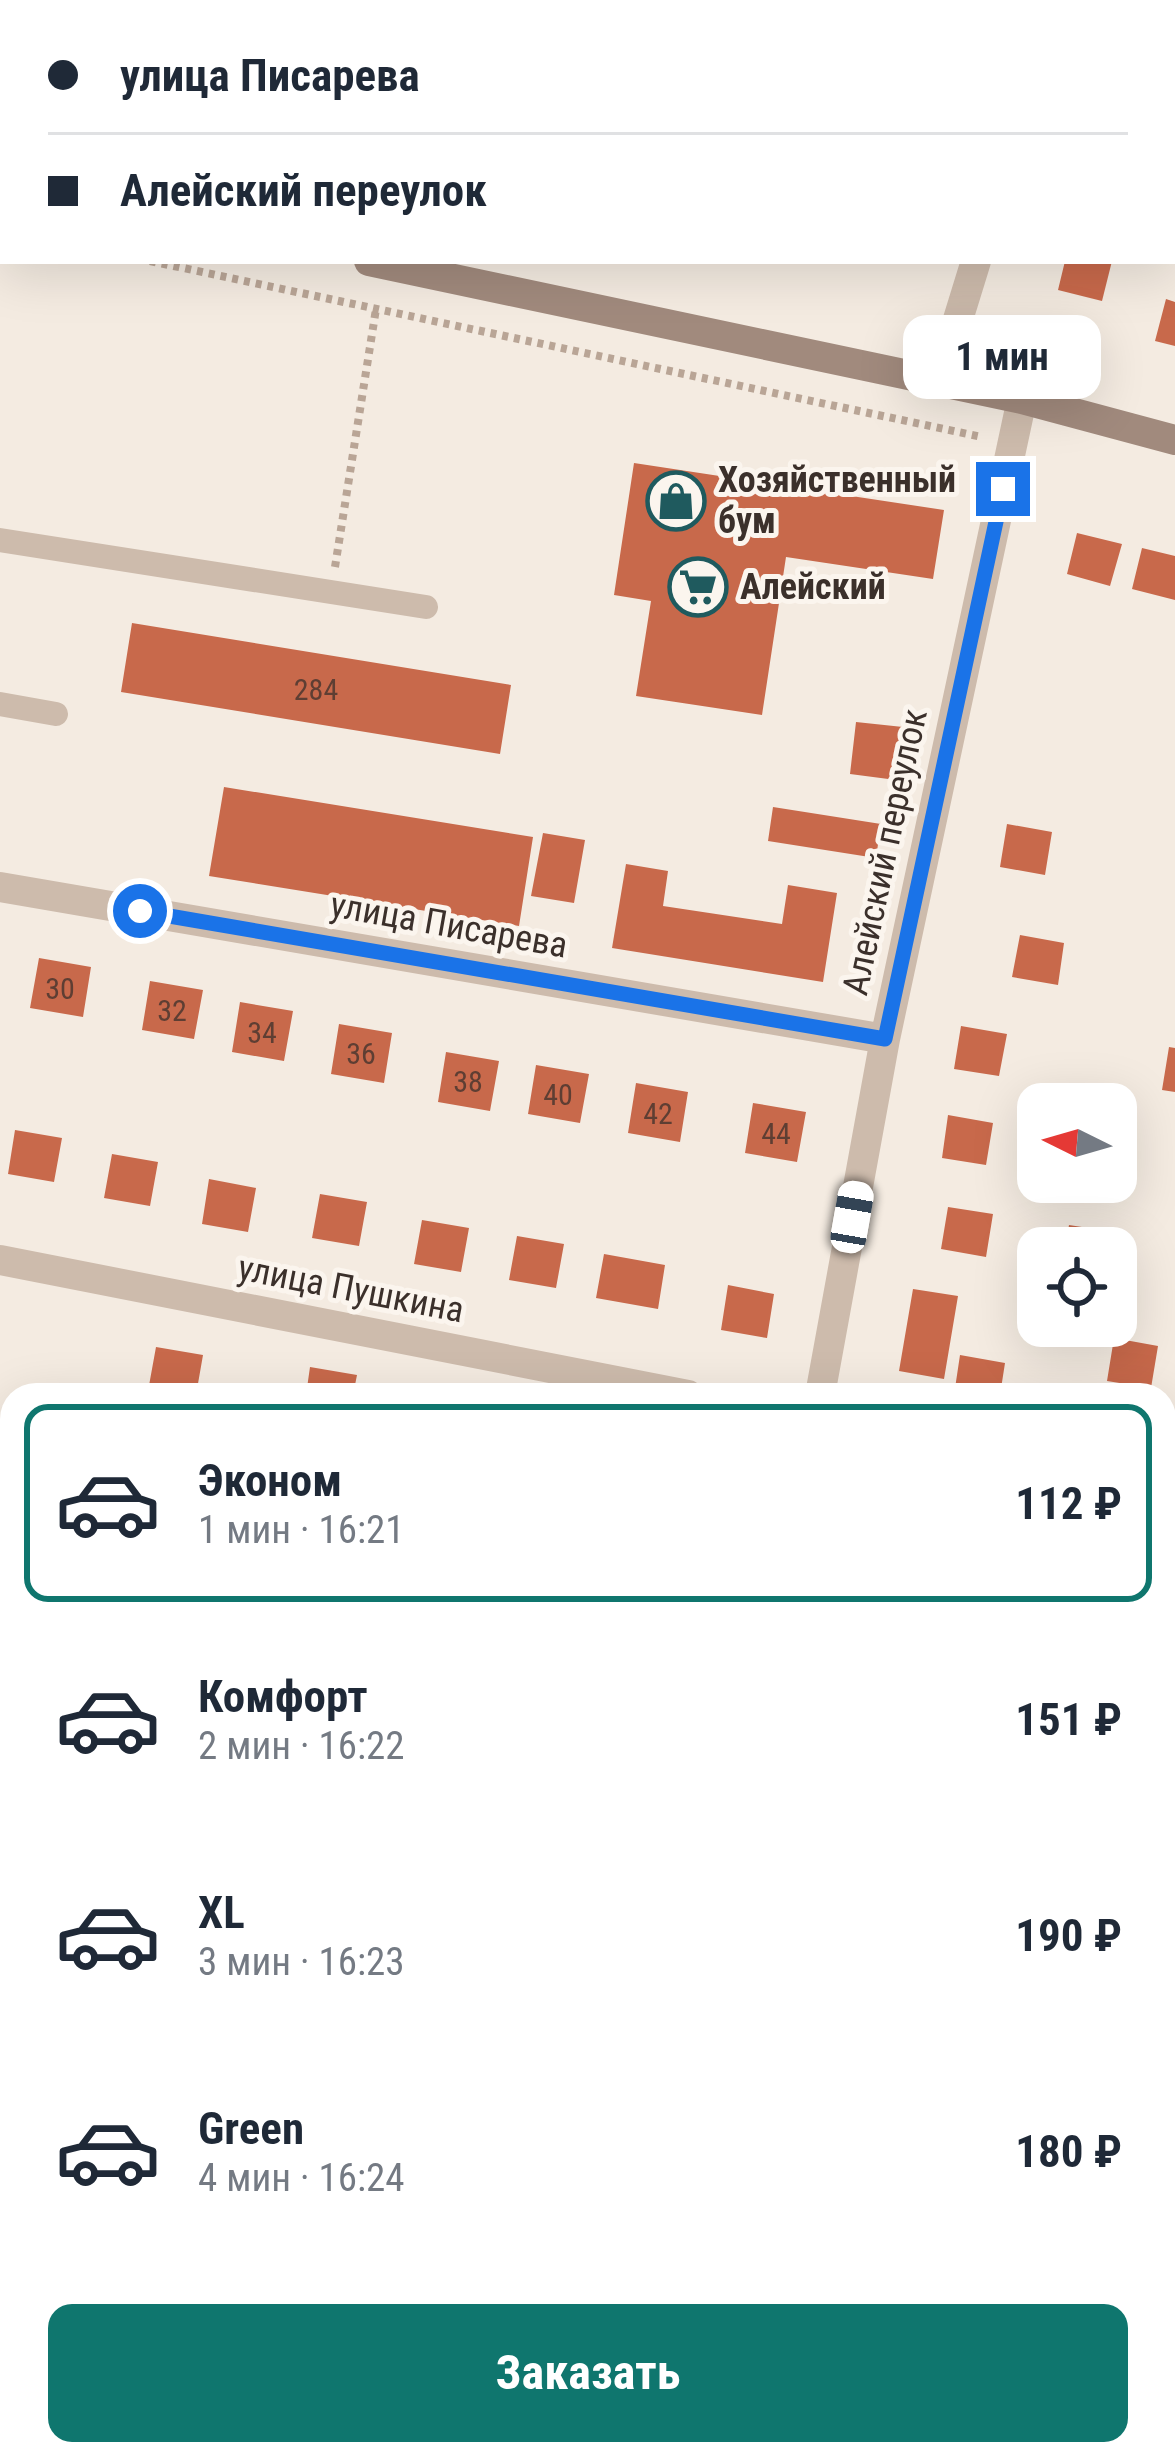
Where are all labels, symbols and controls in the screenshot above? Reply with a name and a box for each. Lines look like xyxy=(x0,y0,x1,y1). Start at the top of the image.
text: улица Писарева xyxy=(120,49,420,102)
text: Алейский переулок xyxy=(120,164,487,217)
callout: 1 мин xyxy=(904,315,1102,399)
text: 1 мин xyxy=(955,334,1049,380)
place label: Хозяйственный бум xyxy=(718,459,956,542)
route end xyxy=(976,462,1030,516)
shop icon: Хозяйственный бум xyxy=(645,470,707,532)
supermarket icon: Алейский xyxy=(667,556,729,618)
place label: Алейский xyxy=(740,566,886,608)
house number: 284 xyxy=(294,672,338,707)
street label: Алейский переулок xyxy=(834,705,936,999)
street label: улица Писарева xyxy=(327,883,571,967)
route start xyxy=(113,884,167,938)
house number: 30 xyxy=(45,971,75,1006)
house number: 32 xyxy=(157,993,187,1028)
house number: 34 xyxy=(247,1015,277,1050)
house number: 36 xyxy=(346,1036,376,1071)
house number: 38 xyxy=(453,1064,483,1099)
house number: 40 xyxy=(543,1077,573,1112)
north arrow xyxy=(1017,1083,1137,1203)
map controls xyxy=(1017,1083,1137,1347)
house number: 42 xyxy=(643,1096,673,1131)
house number: 44 xyxy=(761,1116,791,1151)
car xyxy=(828,1178,876,1256)
button: locate xyxy=(1017,1227,1137,1347)
street label: улица Пушкина xyxy=(234,1247,468,1331)
icon: car xyxy=(54,1449,162,1557)
text: Эконом xyxy=(198,1454,342,1507)
text: 112 ₽ xyxy=(1015,1477,1122,1530)
text: 1 мин · 16:21 xyxy=(198,1507,405,1553)
icon: car xyxy=(54,1665,162,1773)
text: Комфорт xyxy=(198,1670,368,1723)
text: 151 ₽ xyxy=(1015,1693,1122,1746)
text: 2 мин · 16:22 xyxy=(198,1723,405,1769)
icon: car xyxy=(54,1881,162,1989)
text: XL xyxy=(198,1886,245,1939)
text: 190 ₽ xyxy=(1015,1909,1122,1962)
text: 3 мин · 16:23 xyxy=(198,1939,405,1985)
icon: car xyxy=(54,2097,162,2205)
text: Green xyxy=(198,2102,304,2155)
text: 180 ₽ xyxy=(1015,2125,1122,2178)
text: 4 мин · 16:24 xyxy=(198,2155,405,2201)
button: Заказать xyxy=(48,2304,1128,2442)

